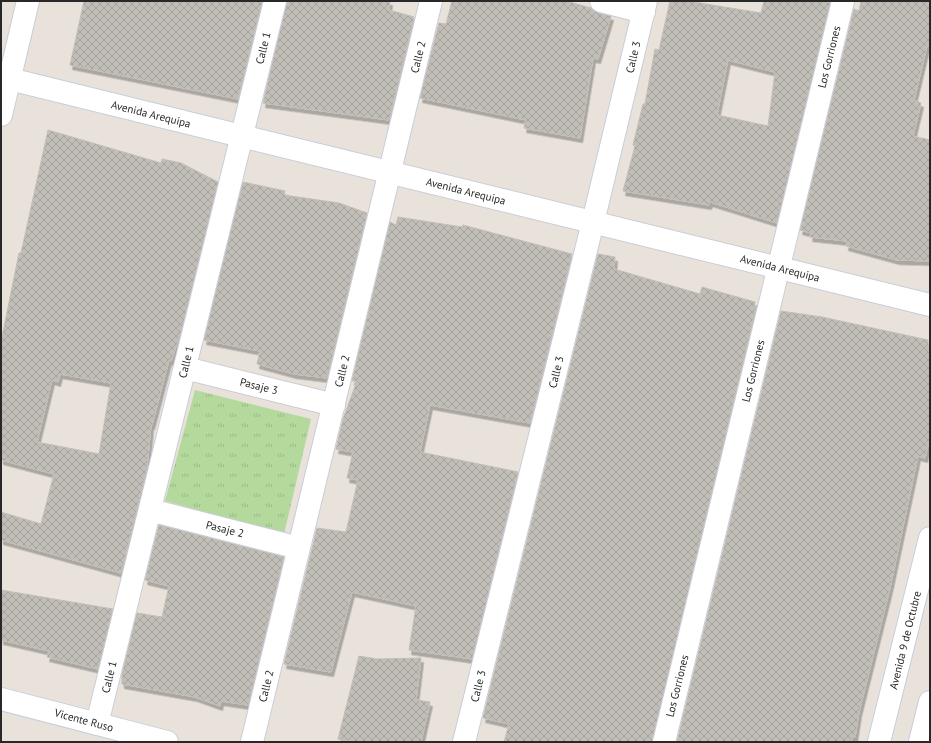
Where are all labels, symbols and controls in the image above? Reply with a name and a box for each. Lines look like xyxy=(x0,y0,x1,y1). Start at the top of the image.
street label: Los Gorriones xyxy=(815,24,844,90)
street label: Calle 1 xyxy=(252,31,274,65)
street label: Calle 2 xyxy=(407,40,429,74)
street label: Calle 3 xyxy=(623,40,643,74)
street label: Avenida Arequipa xyxy=(110,97,192,131)
street label: Avenida Arequipa xyxy=(425,174,507,208)
street label: Avenida Arequipa xyxy=(739,251,821,285)
street label: Los Gorriones xyxy=(739,338,768,404)
street label: Calle 1 xyxy=(175,345,197,379)
street label: Calle 2 xyxy=(331,354,353,388)
street label: Calle 3 xyxy=(545,355,567,389)
street label: Pasaje 3 xyxy=(238,375,280,397)
street label: Pasaje 2 xyxy=(204,518,246,540)
street label: Avenida 9 de Octubre xyxy=(886,589,924,691)
street label: Los Gorriones xyxy=(663,653,692,719)
street label: Calle 1 xyxy=(98,660,120,694)
street label: Calle 2 xyxy=(255,669,277,703)
street label: Calle 3 xyxy=(467,669,489,703)
street label: Vicente Ruso xyxy=(52,705,115,735)

